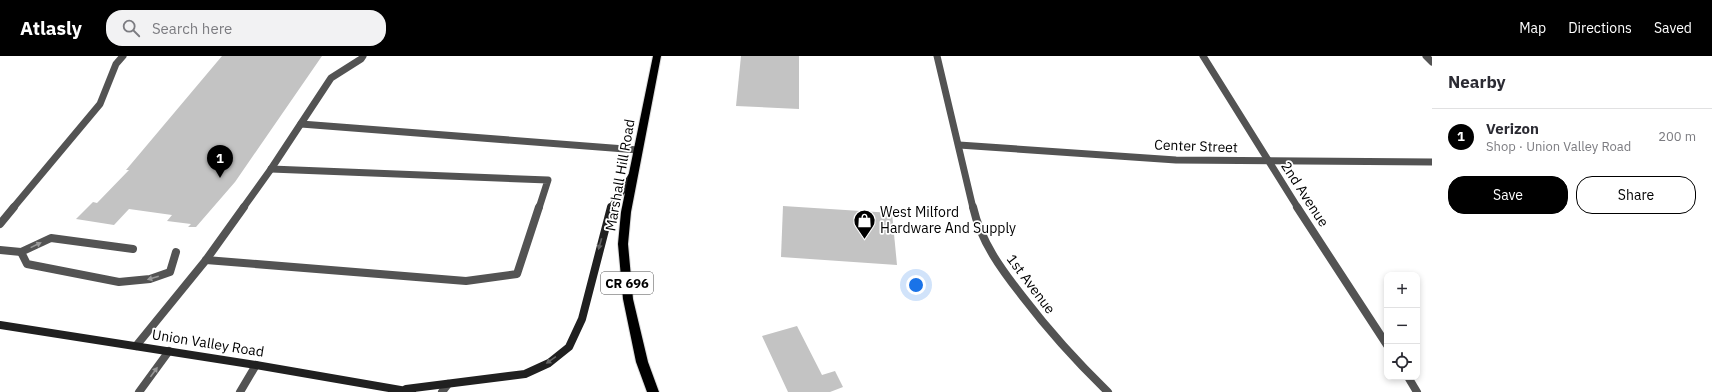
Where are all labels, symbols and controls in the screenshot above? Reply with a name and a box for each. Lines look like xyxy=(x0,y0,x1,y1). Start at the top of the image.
search box xyxy=(106,10,386,46)
text: Atlasly xyxy=(20,16,82,40)
icon: search xyxy=(120,17,142,39)
text: Search here xyxy=(152,19,232,38)
text: Map xyxy=(1519,19,1546,37)
text: Directions xyxy=(1568,19,1632,37)
text: Saved xyxy=(1654,19,1692,37)
text: Nearby xyxy=(1448,71,1506,93)
street label: Marshall Hill Road xyxy=(601,118,639,232)
text: Verizon xyxy=(1486,119,1539,138)
text: 1 xyxy=(1457,128,1465,145)
text: 200 m xyxy=(1658,128,1696,145)
street label: Center Street xyxy=(1154,136,1238,156)
text: Shop · Union Valley Road xyxy=(1486,138,1631,155)
pin: 1 xyxy=(207,145,233,178)
street label: 2nd Avenue xyxy=(1277,158,1333,230)
button: Save xyxy=(1448,176,1568,214)
button: Share xyxy=(1576,176,1696,214)
place label: West Milford Hardware And Supply xyxy=(880,203,1016,237)
shop icon: West Milford Hardware And Supply xyxy=(851,207,877,240)
one-way arrow xyxy=(597,239,603,251)
one-way arrow xyxy=(30,242,41,248)
street label: 1st Avenue xyxy=(1003,251,1059,318)
road number: CR 696 xyxy=(601,272,653,294)
map controls xyxy=(1384,272,1420,380)
button: + xyxy=(1384,272,1420,308)
one-way arrow xyxy=(147,275,159,281)
your location xyxy=(906,275,926,295)
button: − xyxy=(1384,308,1420,344)
street label: Union Valley Road xyxy=(151,325,265,361)
button: locate xyxy=(1384,344,1420,380)
one-way arrow xyxy=(546,356,557,364)
one-way arrow xyxy=(149,366,158,377)

